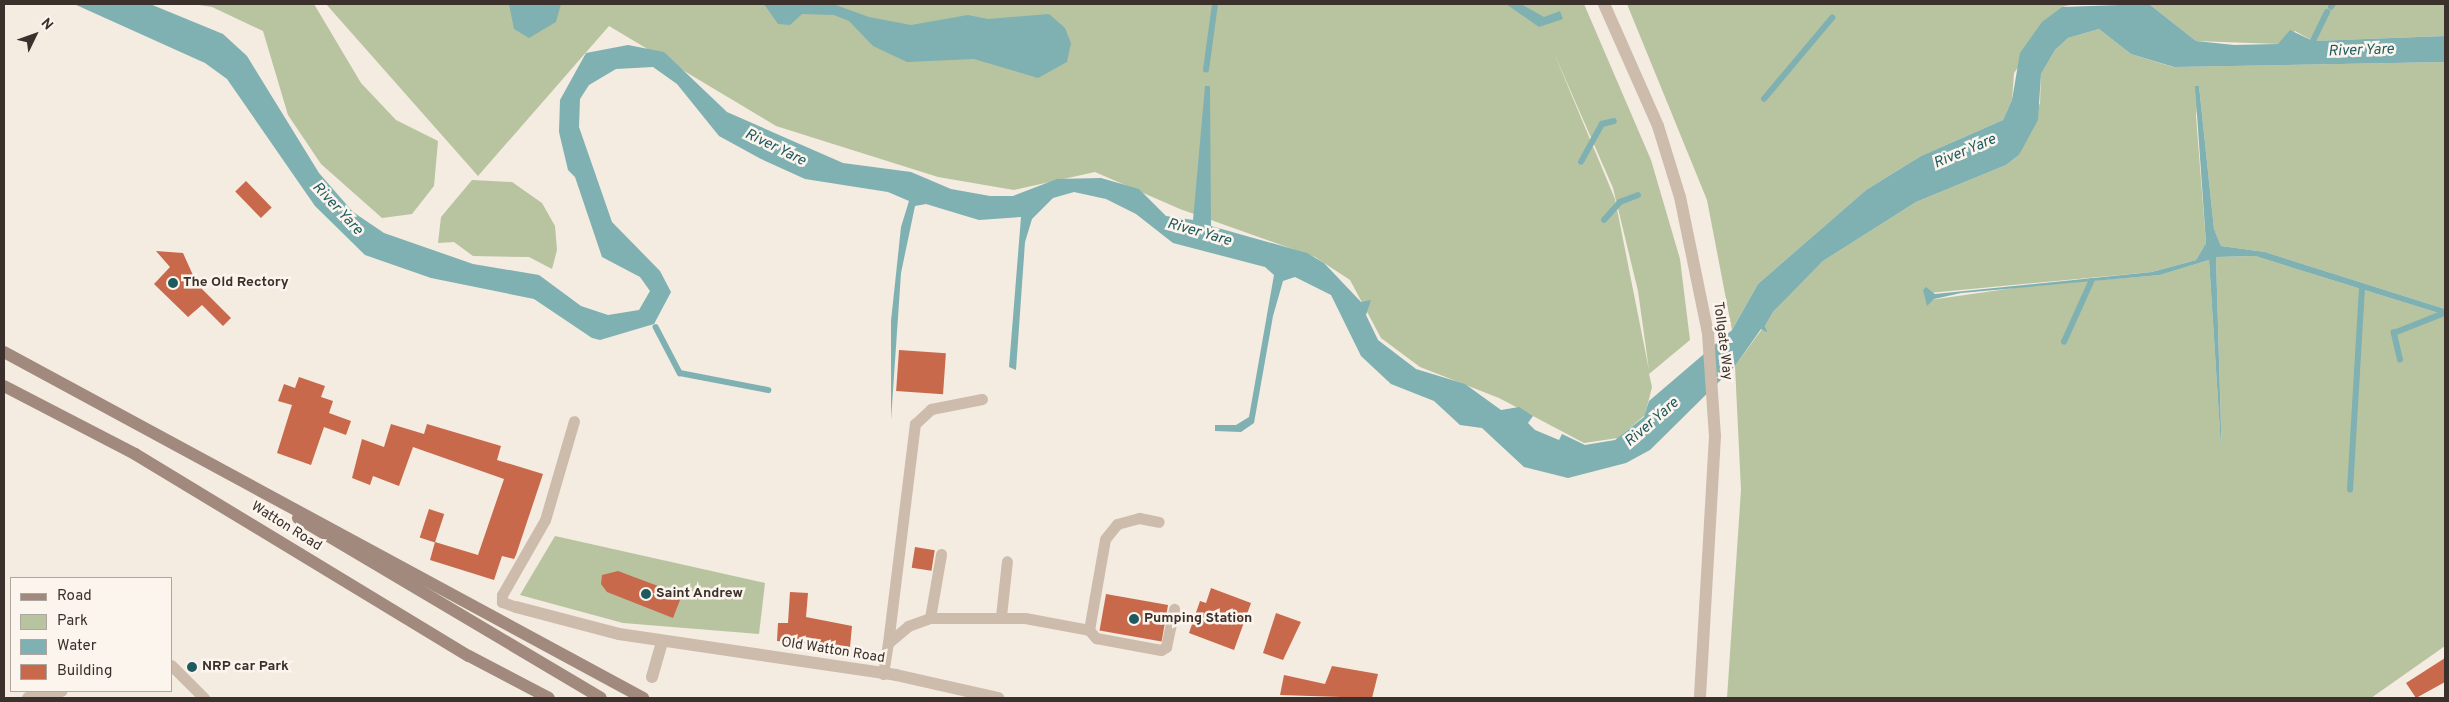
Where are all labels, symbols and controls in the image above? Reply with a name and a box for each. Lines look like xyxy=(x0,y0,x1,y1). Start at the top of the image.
north arrow xyxy=(10,10,60,60)
text: N xyxy=(37,15,56,34)
water label: River Yare xyxy=(2328,41,2394,61)
water label: River Yare xyxy=(741,125,809,171)
water label: River Yare xyxy=(1931,131,1999,173)
water label: River Yare xyxy=(308,179,366,239)
water label: River Yare xyxy=(1165,215,1233,251)
place label: The Old Rectory xyxy=(183,275,289,291)
marker: The Old Rectory xyxy=(167,277,179,289)
street label: Tollgate Way xyxy=(1709,301,1735,381)
water label: River Yare xyxy=(1621,394,1683,452)
street label: Watton Road xyxy=(248,499,324,555)
legend xyxy=(10,577,172,692)
place label: Saint Andrew xyxy=(656,586,744,602)
text: Road xyxy=(57,587,92,606)
marker: Saint Andrew xyxy=(640,588,652,600)
place label: Pumping Station xyxy=(1144,611,1252,627)
text: Park xyxy=(57,612,88,631)
marker: Pumping Station xyxy=(1128,613,1140,625)
street label: Old Watton Road xyxy=(780,634,886,668)
text: Water xyxy=(57,637,96,656)
place label: NRP car Park xyxy=(202,659,289,675)
marker: NRP car Park xyxy=(186,661,198,673)
text: Building xyxy=(57,662,112,681)

